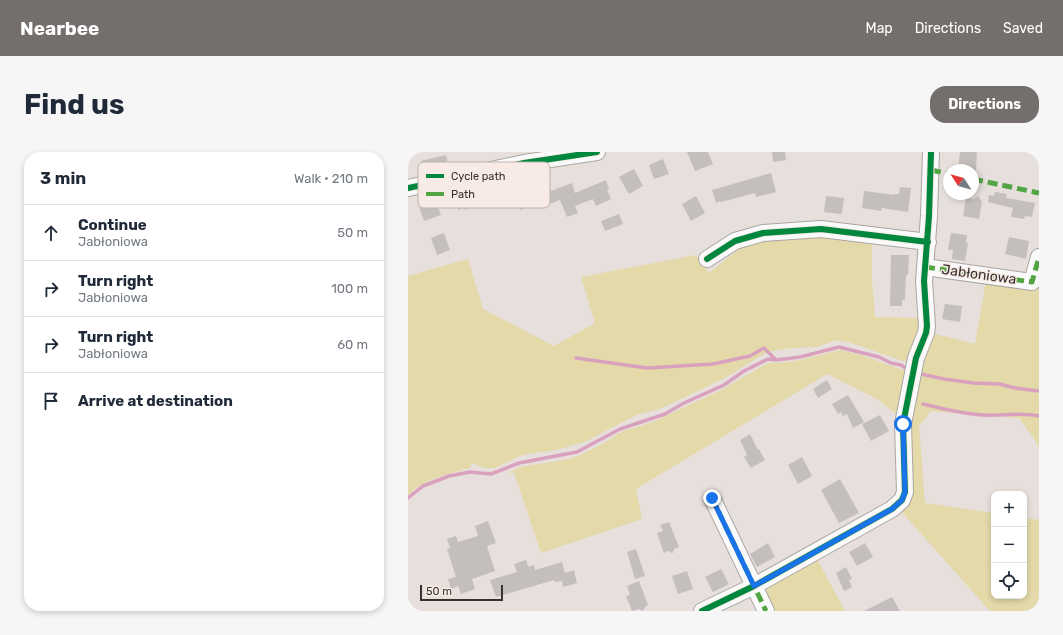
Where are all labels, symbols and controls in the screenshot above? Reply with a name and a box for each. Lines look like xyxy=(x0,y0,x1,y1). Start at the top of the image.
text: Nearbee xyxy=(20,17,99,40)
text: Map xyxy=(866,20,893,37)
text: Directions xyxy=(915,20,981,37)
text: Saved xyxy=(1003,20,1043,37)
button: Directions xyxy=(930,86,1039,123)
text: Find us xyxy=(24,88,124,121)
legend xyxy=(418,162,550,208)
north arrow xyxy=(943,164,979,200)
text: 3 min xyxy=(40,168,86,188)
text: Cycle path xyxy=(451,170,505,183)
text: Walk · 210 m xyxy=(294,171,368,186)
text: Path xyxy=(451,188,475,201)
text: Continue xyxy=(78,216,147,234)
icon: ahead xyxy=(40,222,62,244)
text: 50 m xyxy=(337,225,368,240)
text: Jabłoniowa xyxy=(78,234,148,249)
street label: Jabłoniowa xyxy=(940,261,1017,288)
text: Turn right xyxy=(78,272,153,290)
icon: right xyxy=(40,278,62,300)
text: 100 m xyxy=(331,281,368,296)
text: Jabłoniowa xyxy=(78,290,148,305)
text: Turn right xyxy=(78,328,153,346)
icon: right xyxy=(40,334,62,356)
text: 60 m xyxy=(337,337,368,352)
text: Jabłoniowa xyxy=(78,346,148,361)
icon: arrive xyxy=(40,390,62,412)
text: Arrive at destination xyxy=(78,392,233,410)
route start xyxy=(894,415,912,433)
route end xyxy=(703,489,721,507)
map controls xyxy=(991,491,1027,599)
button: + xyxy=(991,491,1027,527)
button: − xyxy=(991,527,1027,563)
button: locate xyxy=(991,563,1027,599)
scale bar xyxy=(420,583,503,602)
text: 50 m xyxy=(426,585,452,598)

